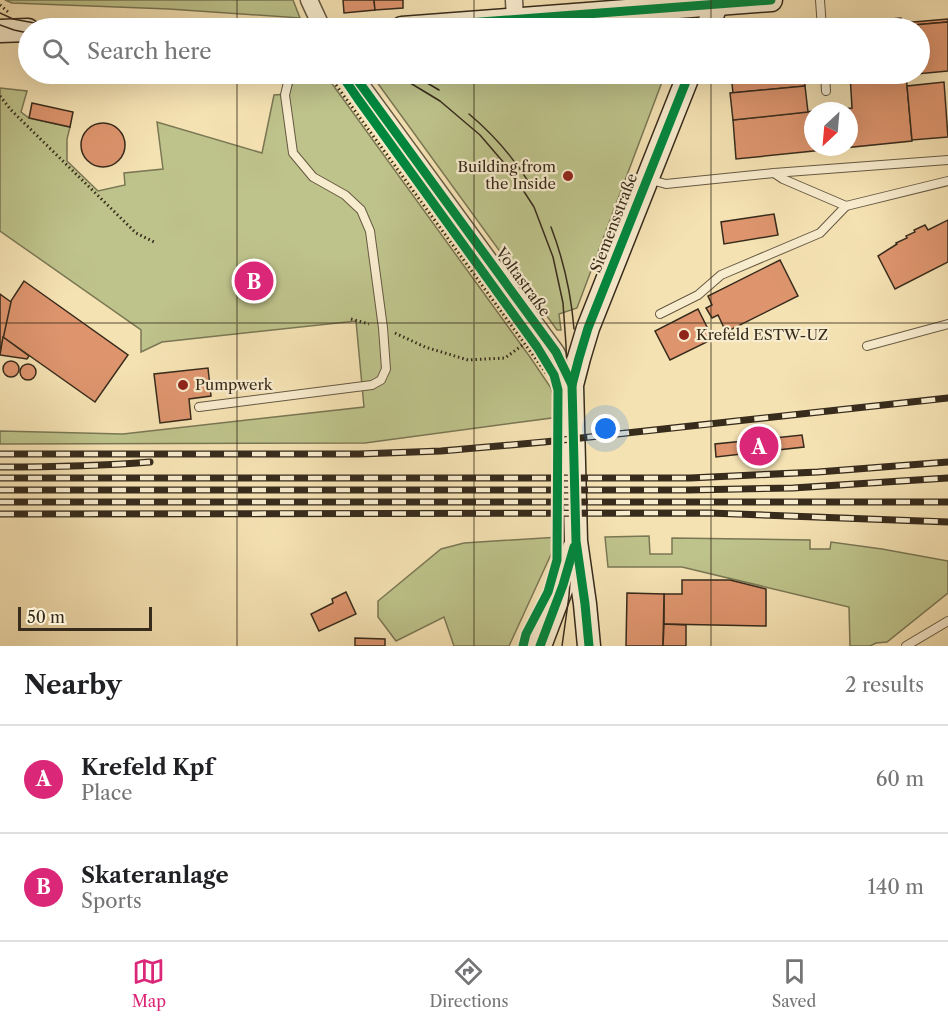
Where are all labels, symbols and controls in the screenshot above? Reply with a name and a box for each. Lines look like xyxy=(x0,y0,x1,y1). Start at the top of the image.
search box xyxy=(18,18,930,84)
icon: search xyxy=(39,35,72,68)
text: Search here xyxy=(87,38,212,65)
north arrow xyxy=(804,102,858,156)
place label: Building from the Inside xyxy=(458,157,556,193)
marker: Building from the Inside xyxy=(561,169,575,183)
street label: Siemensstraße xyxy=(586,170,641,275)
street label: Voltastraße xyxy=(491,243,555,320)
pin: B xyxy=(234,258,274,304)
place label: Krefeld ESTW-UZ xyxy=(696,325,828,344)
marker: Krefeld ESTW-UZ xyxy=(677,328,691,342)
place label: Pumpwerk xyxy=(195,375,274,394)
marker: Pumpwerk xyxy=(176,378,190,392)
your location xyxy=(591,414,620,443)
pin: A xyxy=(740,424,778,468)
scale bar xyxy=(18,604,152,632)
text: 50 m xyxy=(27,607,65,627)
text: Nearby xyxy=(24,669,122,701)
text: 2 results xyxy=(845,673,924,697)
text: Krefeld Kpf xyxy=(81,754,214,781)
text: A xyxy=(36,767,51,791)
text: 60 m xyxy=(876,767,924,791)
text: Place xyxy=(81,781,132,805)
text: Skateranlage xyxy=(81,862,229,889)
text: B xyxy=(36,875,51,899)
text: 140 m xyxy=(867,875,924,899)
text: Sports xyxy=(81,889,142,913)
tab: Map xyxy=(132,955,166,1011)
tab: Directions xyxy=(429,955,508,1011)
tab: Saved xyxy=(772,955,816,1011)

